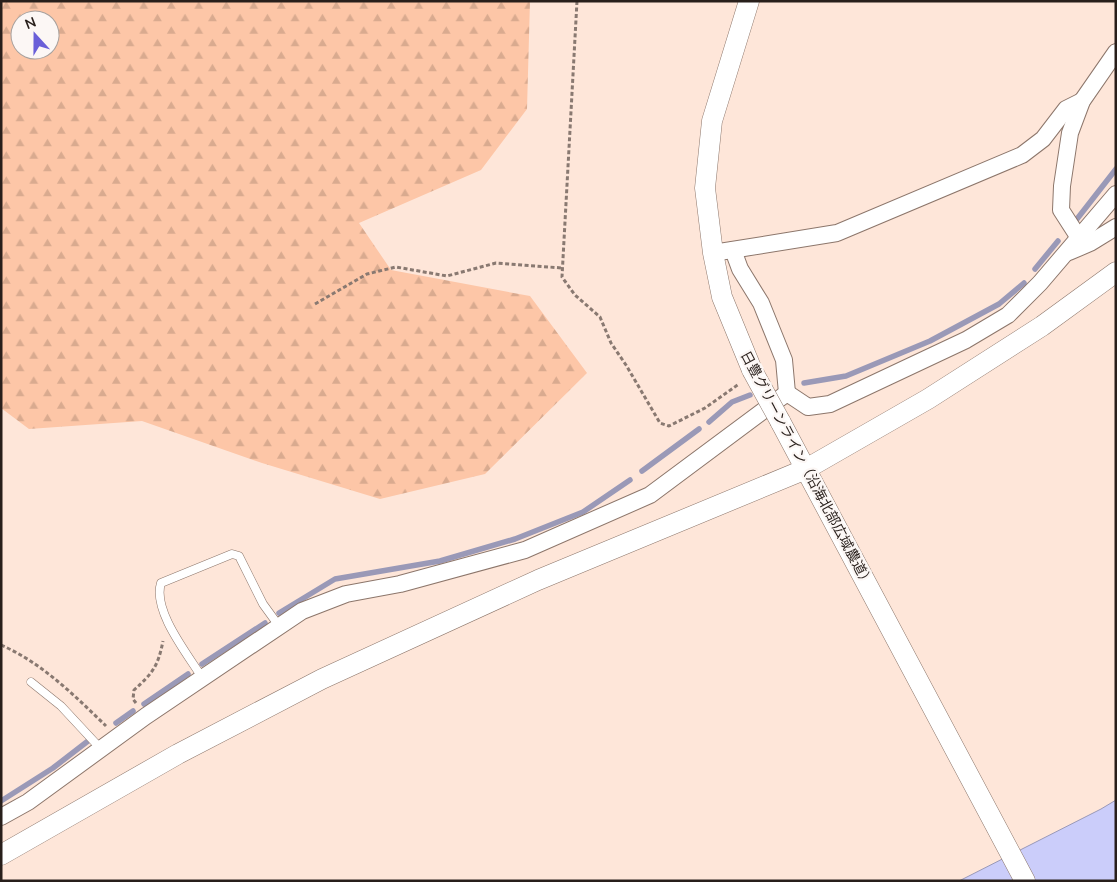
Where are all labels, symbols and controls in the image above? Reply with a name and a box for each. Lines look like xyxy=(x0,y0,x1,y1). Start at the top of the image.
north arrow xyxy=(10,10,60,60)
text: N xyxy=(22,13,39,33)
street label: 日豊グリーンライン（沿海北部広域農道） xyxy=(737,348,877,590)

